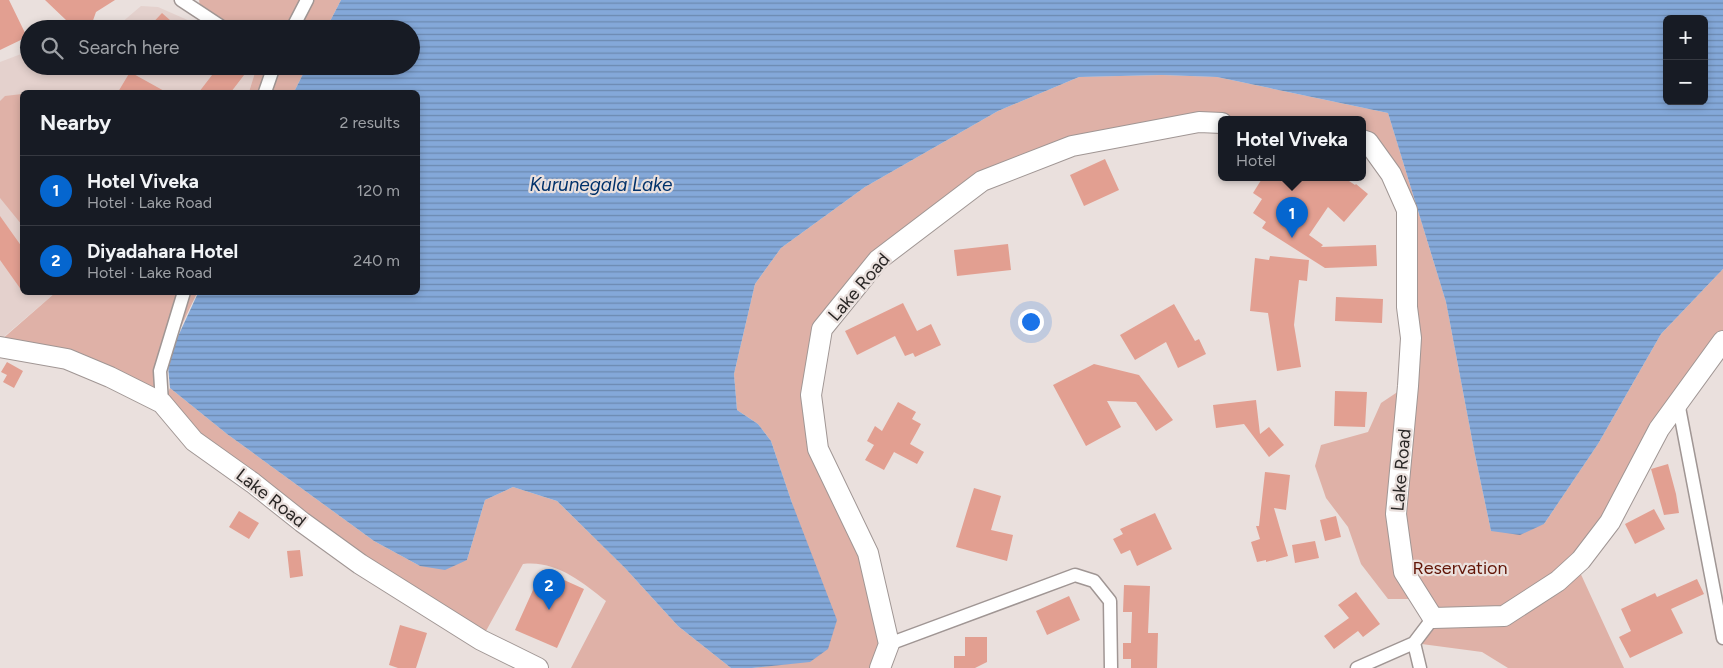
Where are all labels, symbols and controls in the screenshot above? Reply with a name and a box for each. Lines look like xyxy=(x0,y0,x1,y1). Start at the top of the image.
map controls xyxy=(1663,15,1708,105)
button: + xyxy=(1663,15,1708,60)
search box xyxy=(20,20,420,75)
icon: search xyxy=(38,34,66,62)
text: Search here xyxy=(78,36,180,59)
button: − xyxy=(1663,60,1708,105)
text: Nearby xyxy=(40,110,111,135)
text: 2 results xyxy=(340,113,400,132)
popup xyxy=(1218,116,1366,181)
text: Hotel Viveka xyxy=(1236,128,1348,151)
text: Hotel xyxy=(1236,151,1276,170)
text: Hotel Viveka xyxy=(87,170,199,193)
water label: Kurunegala Lake xyxy=(530,173,673,196)
text: 1 xyxy=(53,181,59,200)
text: 120 m xyxy=(357,181,400,200)
text: Hotel · Lake Road xyxy=(87,193,212,212)
pin: 1 xyxy=(1276,197,1308,238)
text: Diyadahara Hotel xyxy=(87,240,238,263)
street label: Lake Road xyxy=(824,249,894,325)
text: 2 xyxy=(51,251,61,270)
text: 240 m xyxy=(353,251,400,270)
text: Hotel · Lake Road xyxy=(87,263,212,282)
your location xyxy=(1018,309,1044,335)
street label: Lake Road xyxy=(1386,428,1416,512)
street label: Lake Road xyxy=(232,464,310,532)
park label: Reservation xyxy=(1412,557,1508,579)
pin: 2 xyxy=(533,569,565,610)

